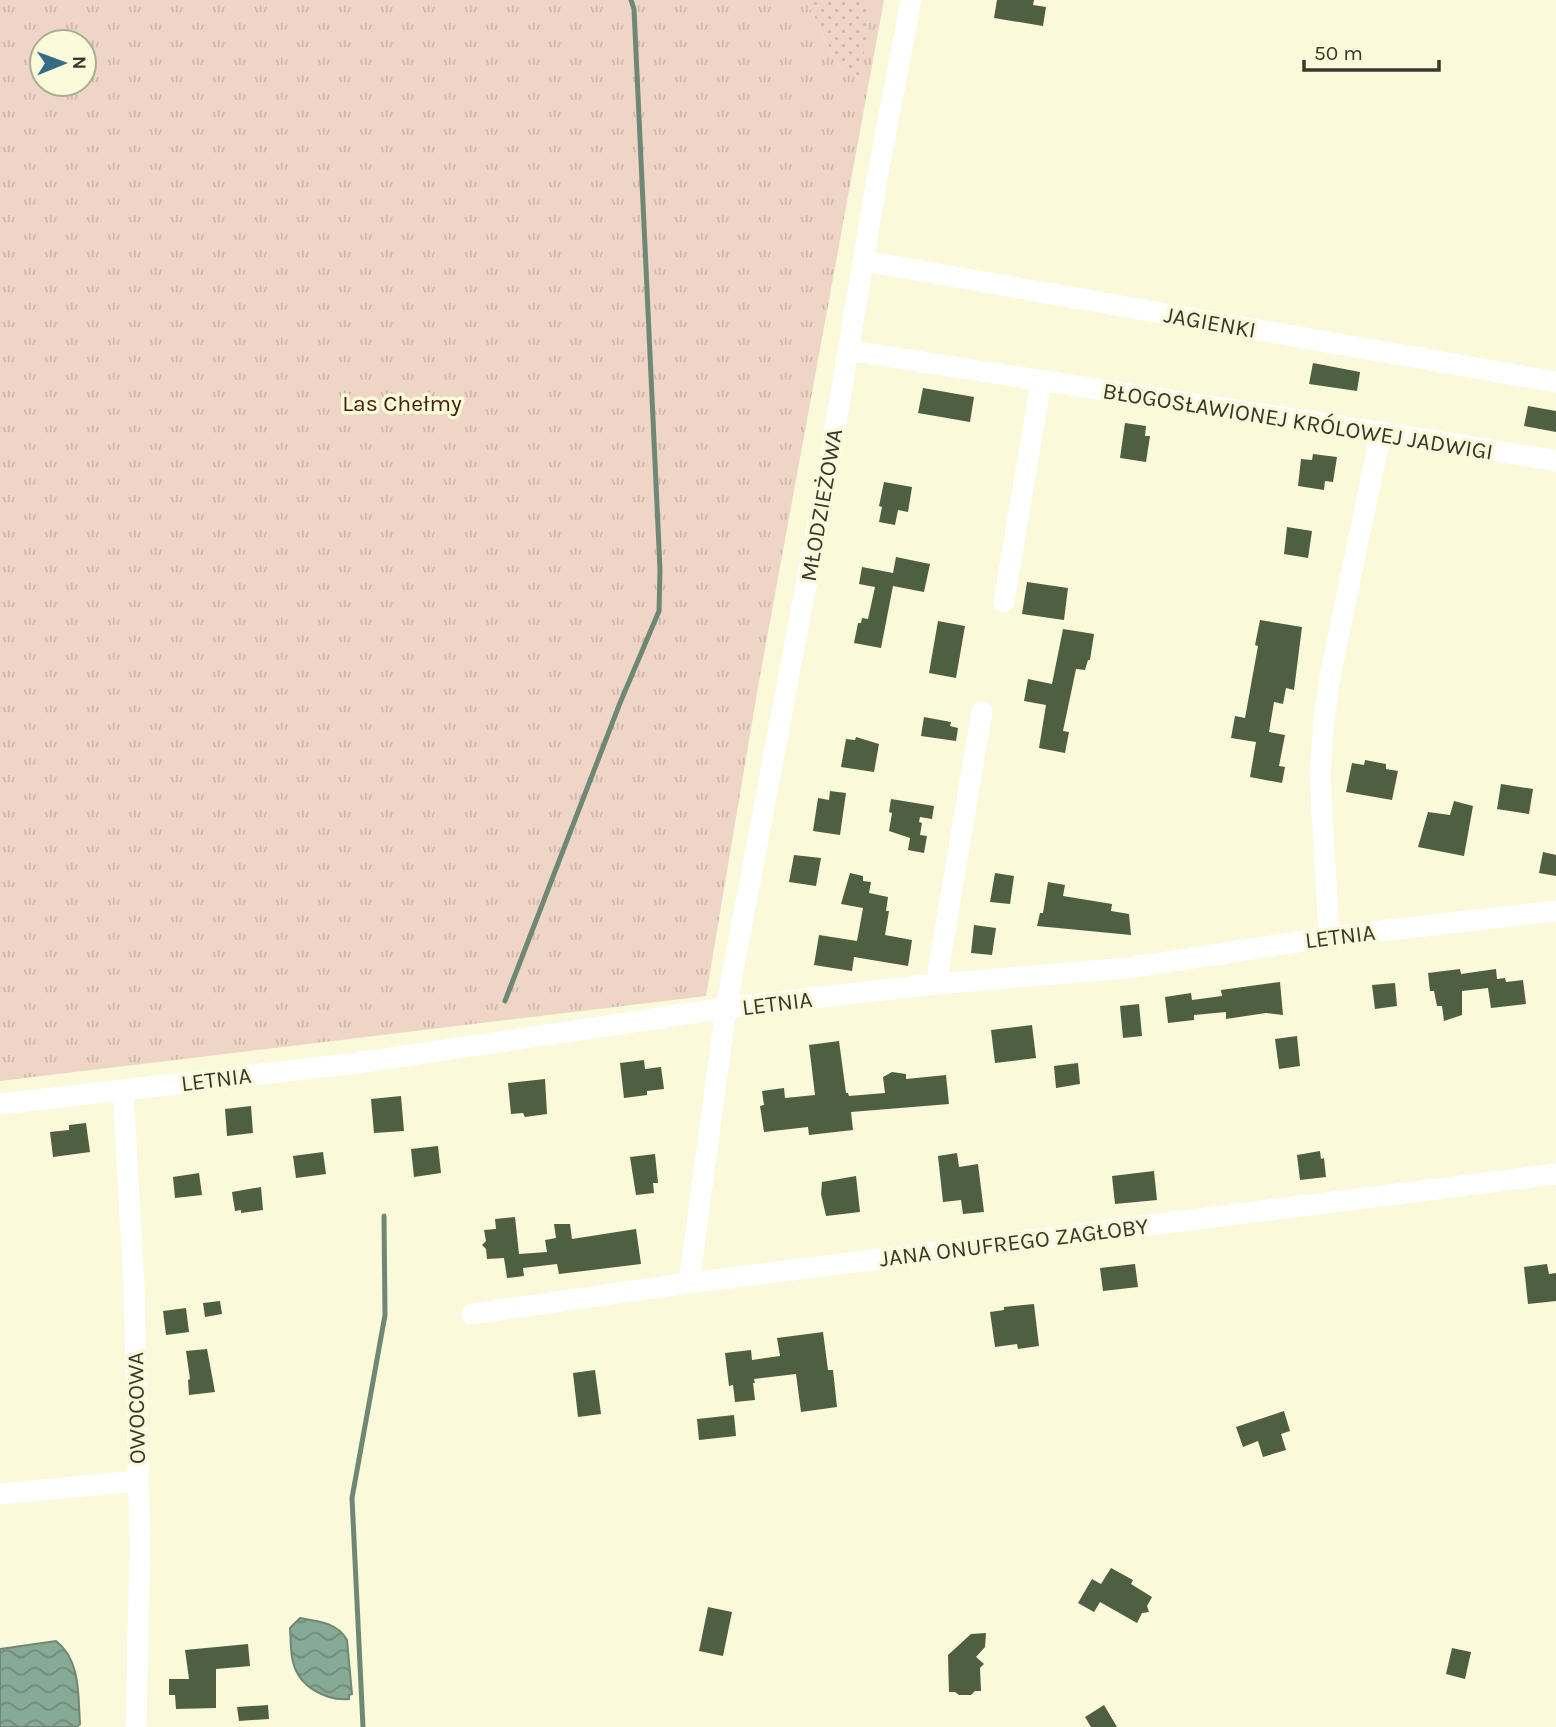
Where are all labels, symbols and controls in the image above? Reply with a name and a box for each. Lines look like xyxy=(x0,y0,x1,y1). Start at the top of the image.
north arrow xyxy=(28,28,98,98)
scale bar xyxy=(1304,28,1439,72)
text: 50 m xyxy=(1314,41,1363,65)
text: N xyxy=(68,56,90,70)
street label: JAGIENKI xyxy=(1162,301,1258,344)
street label: BŁOGOSŁAWIONEJ KRÓLOWEJ JADWIGI xyxy=(1101,377,1495,466)
park label: Las Chełmy xyxy=(342,390,462,417)
street label: MŁODZIEŻOWA xyxy=(795,427,848,584)
street label: LETNIA xyxy=(1303,919,1377,954)
street label: LETNIA xyxy=(740,986,814,1021)
street label: LETNIA xyxy=(179,1062,253,1097)
street label: JANA ONUFREGO ZAGŁOBY xyxy=(878,1213,1150,1272)
street label: OWOCOWA xyxy=(122,1352,151,1464)

